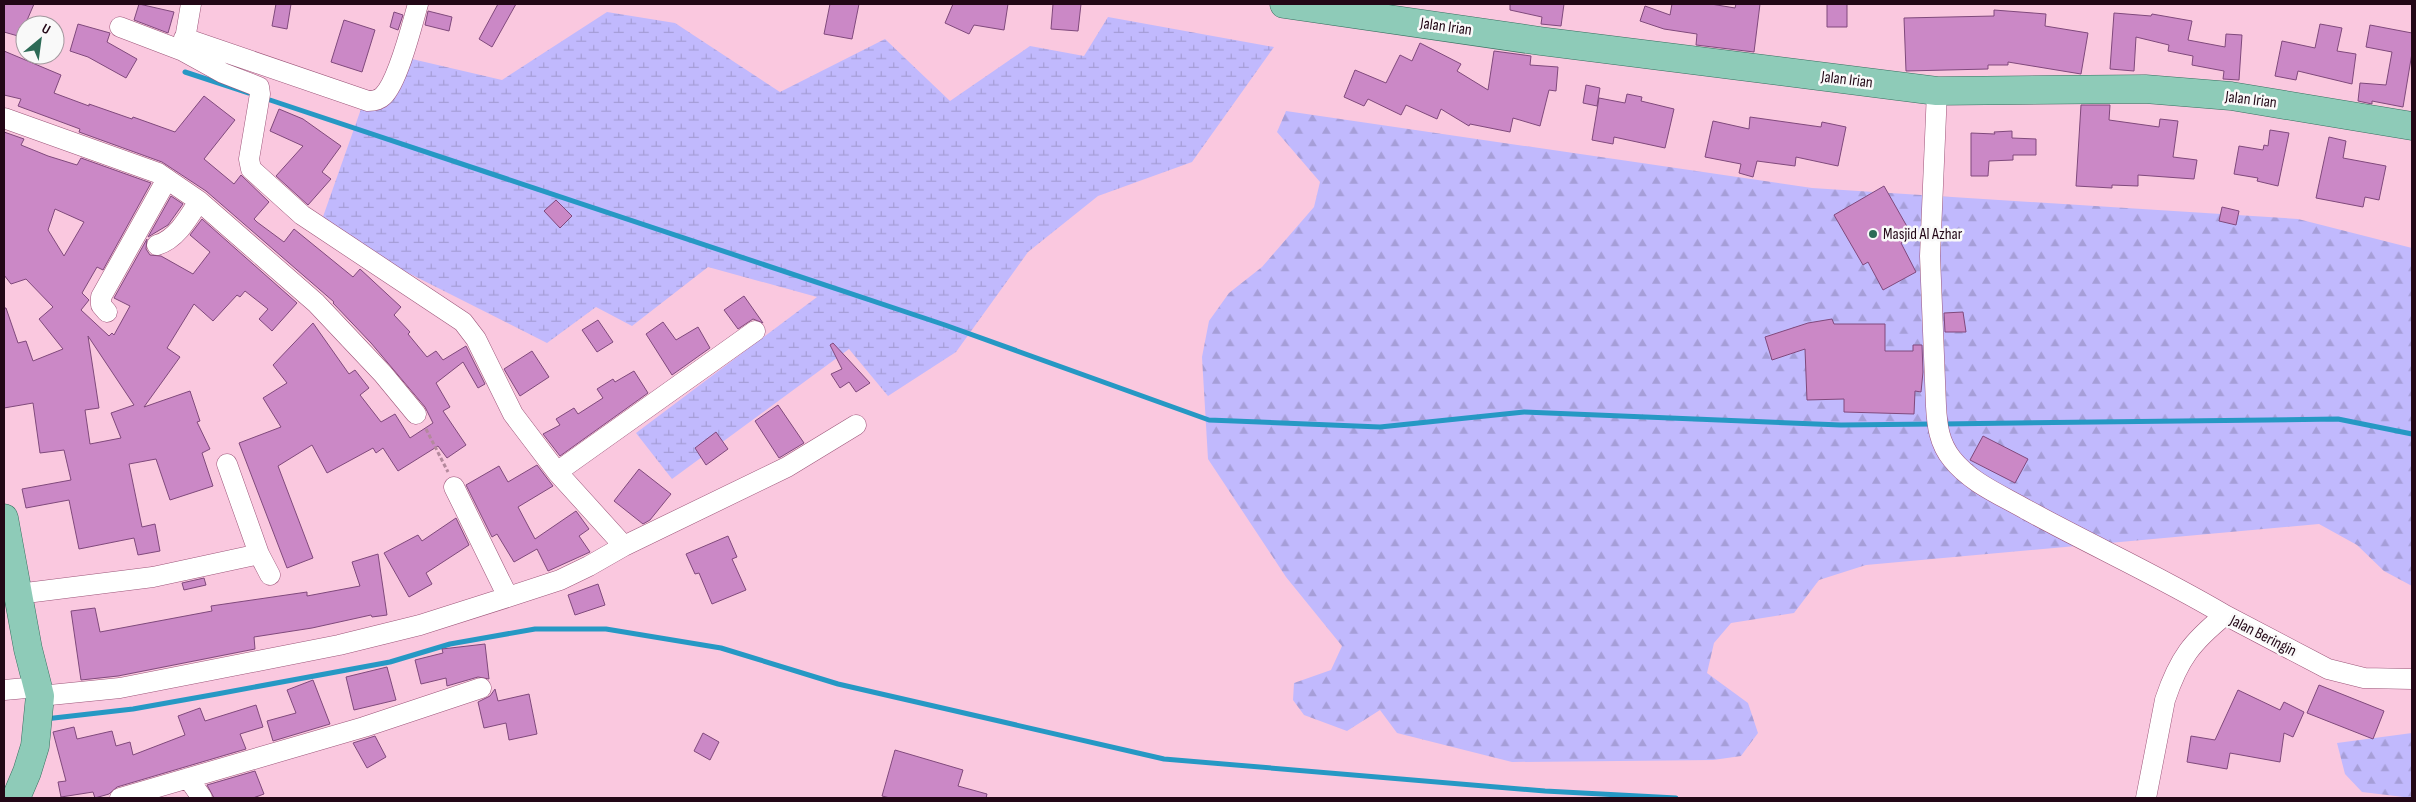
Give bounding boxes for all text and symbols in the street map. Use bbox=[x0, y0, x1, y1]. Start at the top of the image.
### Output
street label: Jalan Irian bbox=[1418, 14, 1473, 40]
north arrow bbox=[15, 15, 65, 65]
text: U bbox=[39, 20, 53, 38]
street label: Jalan Irian bbox=[1819, 67, 1874, 93]
street label: Jalan Irian bbox=[2223, 87, 2278, 113]
place label: Masjid Al Azhar bbox=[1883, 225, 1963, 244]
marker: Masjid Al Azhar bbox=[1867, 228, 1879, 240]
street label: Jalan Beringin bbox=[2226, 611, 2299, 661]

